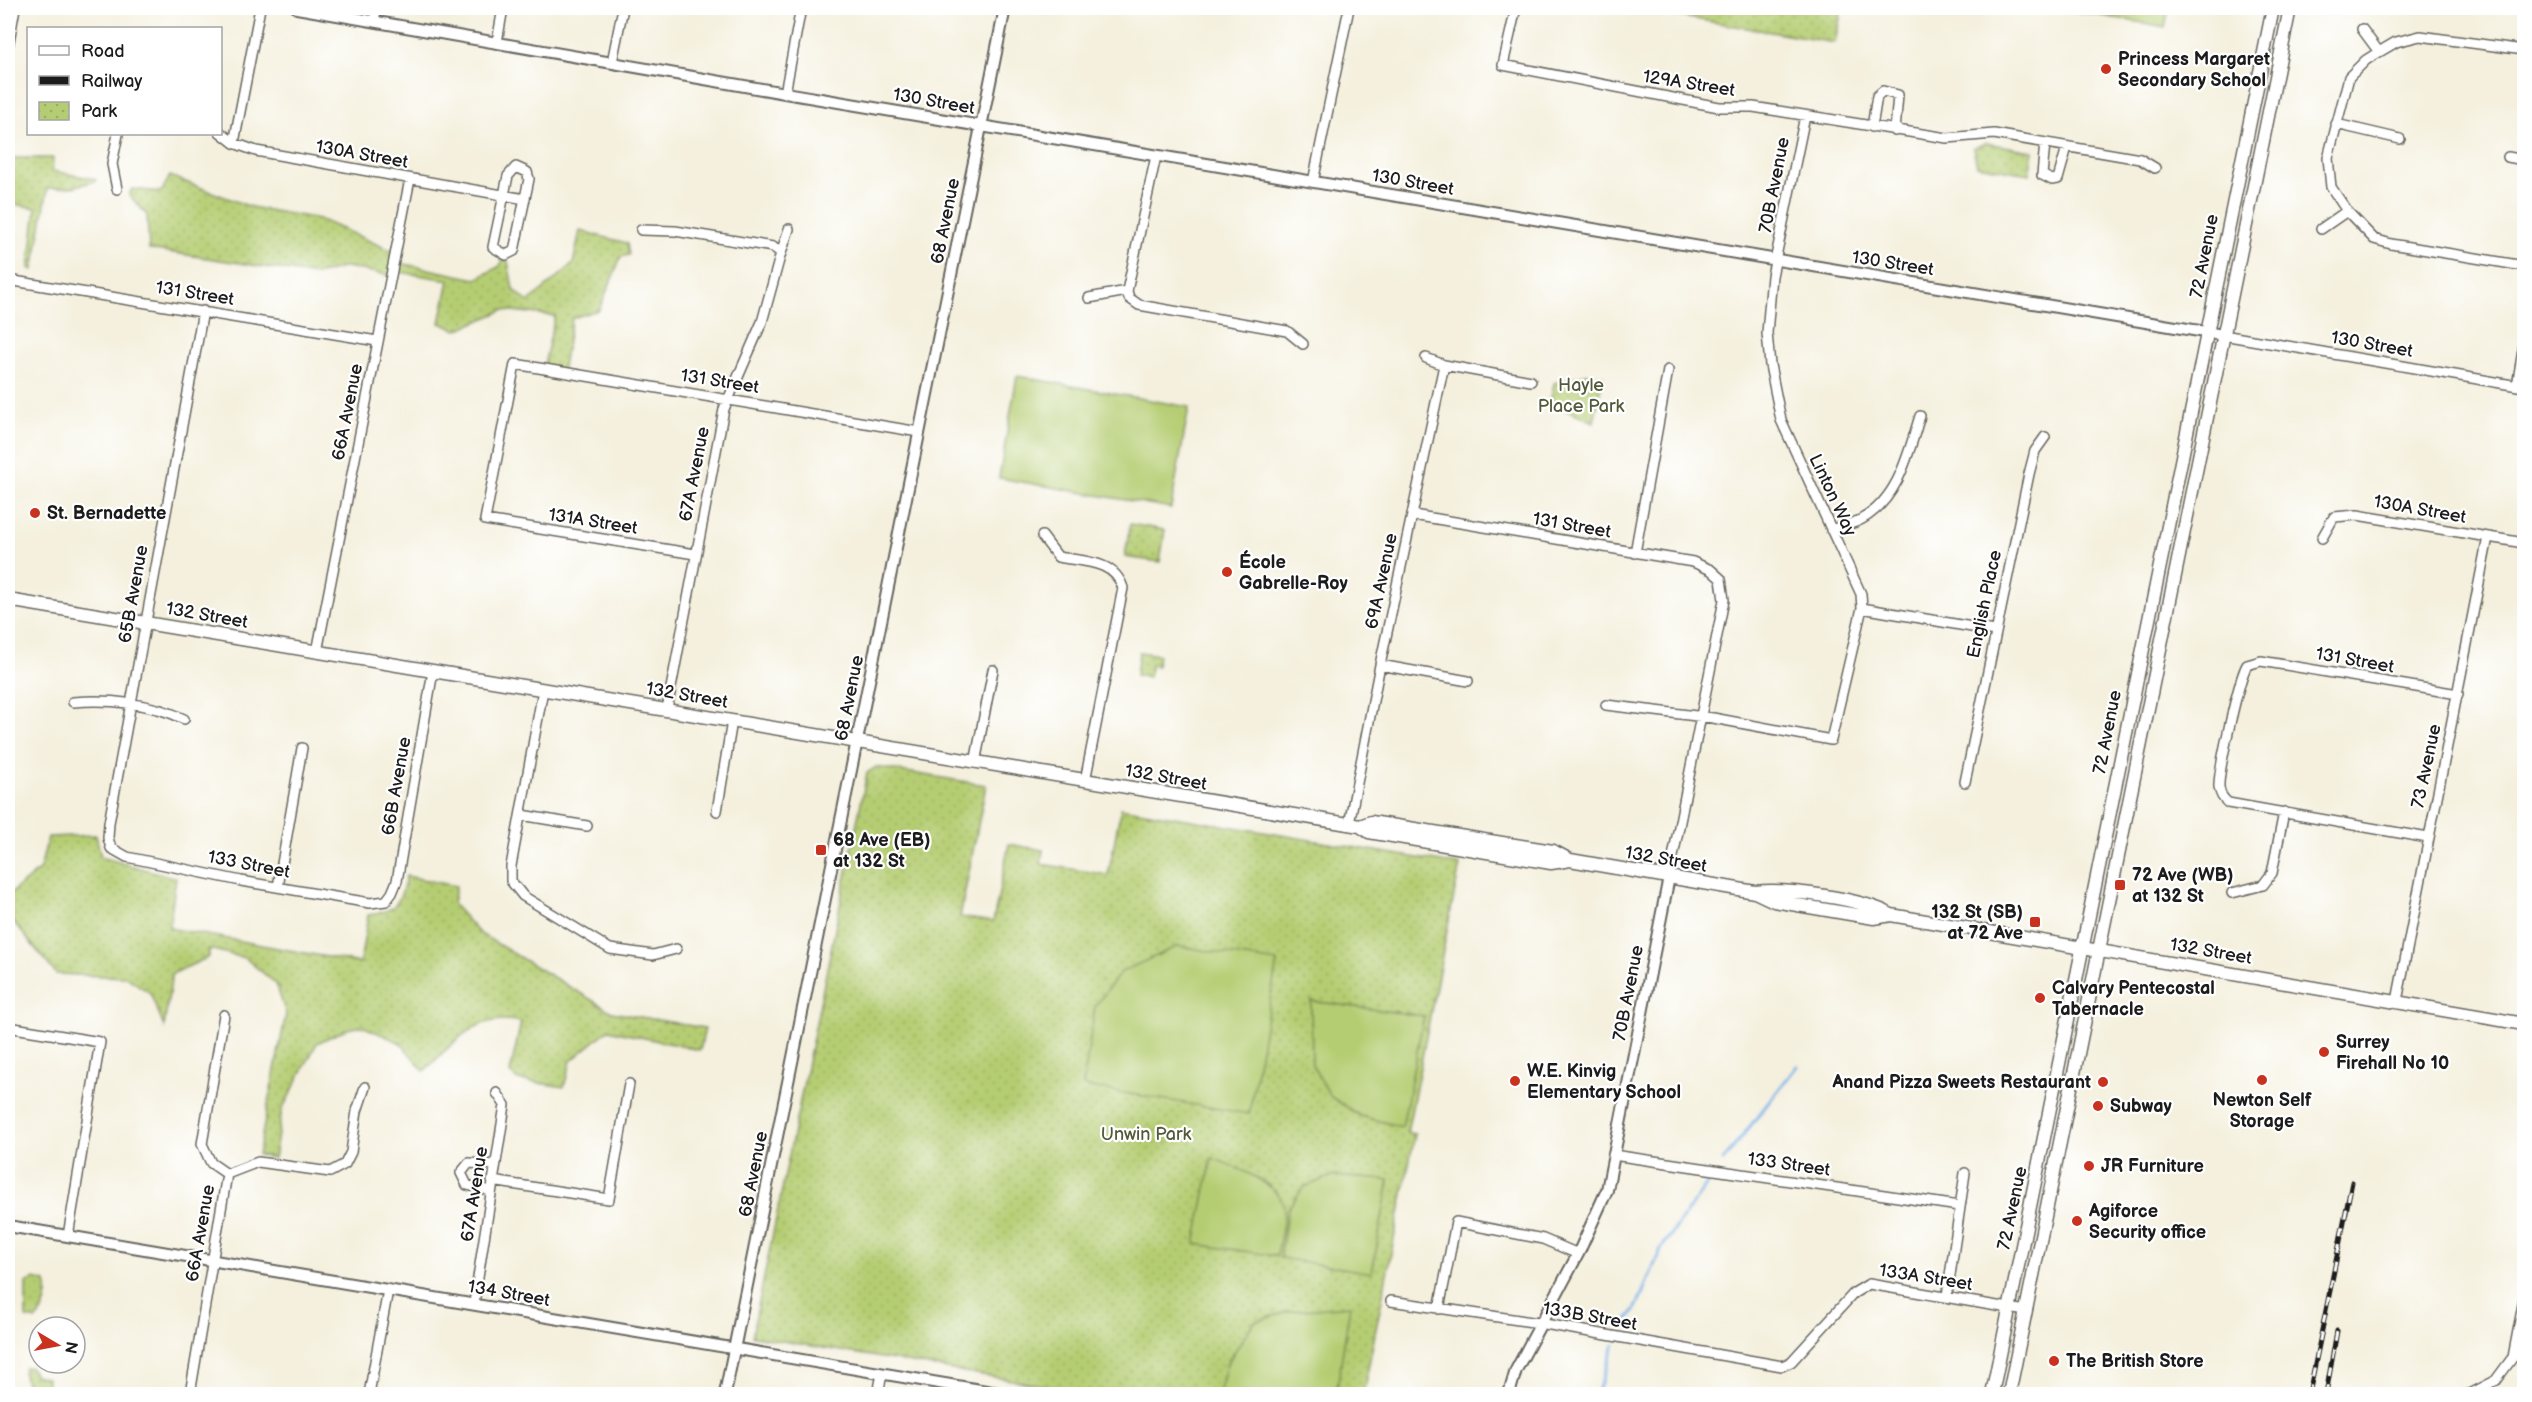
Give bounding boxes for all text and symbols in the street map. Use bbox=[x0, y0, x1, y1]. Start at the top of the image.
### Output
legend bbox=[27, 27, 222, 135]
text: Road bbox=[81, 41, 125, 62]
place label: Princess Margaret Secondary School bbox=[2118, 49, 2270, 91]
marker: Princess Margaret Secondary School bbox=[2099, 62, 2113, 76]
street label: 129A Street bbox=[1641, 66, 1737, 101]
text: Railway bbox=[81, 71, 143, 92]
street label: 130 Street bbox=[891, 84, 977, 119]
text: Park bbox=[81, 101, 117, 122]
street label: 70B Avenue bbox=[1755, 135, 1794, 235]
street label: 130A Street bbox=[314, 136, 410, 173]
street label: 130 Street bbox=[1370, 165, 1456, 200]
street label: 68 Avenue bbox=[927, 176, 964, 266]
street label: 72 Avenue bbox=[2186, 212, 2223, 300]
street label: 130 Street bbox=[1851, 247, 1936, 280]
street label: 131 Street bbox=[154, 277, 236, 310]
street label: 130 Street bbox=[2329, 327, 2415, 362]
street label: 66A Avenue bbox=[328, 362, 367, 462]
street label: 131 Street bbox=[679, 365, 761, 398]
park label: Hayle Place Park bbox=[1538, 375, 1624, 417]
street label: 67A Avenue bbox=[675, 425, 714, 523]
street label: Linton Way bbox=[1804, 451, 1861, 540]
street label: 130A Street bbox=[2372, 491, 2468, 528]
place label: St. Bernadette bbox=[47, 503, 166, 524]
street label: 131A Street bbox=[547, 504, 639, 539]
marker: St. Bernadette bbox=[28, 506, 42, 520]
street label: 131 Street bbox=[1531, 508, 1613, 543]
street label: 69A Avenue bbox=[1361, 531, 1402, 631]
street label: 65B Avenue bbox=[115, 543, 152, 645]
street label: English Place bbox=[1963, 548, 2006, 660]
place label: École Gabrelle-Roy bbox=[1239, 550, 1349, 594]
marker: École Gabrelle-Roy bbox=[1220, 565, 1234, 579]
street label: 132 Street bbox=[164, 598, 250, 633]
street label: 131 Street bbox=[2314, 643, 2396, 678]
street label: 68 Avenue bbox=[831, 653, 868, 743]
street label: 132 Street bbox=[644, 678, 730, 713]
street label: 72 Avenue bbox=[2089, 688, 2126, 776]
street label: 73 Avenue bbox=[2407, 722, 2446, 810]
street label: 66B Avenue bbox=[378, 735, 416, 837]
street label: 132 Street bbox=[1123, 760, 1209, 795]
place label: 68 Ave (EB) at 132 St bbox=[833, 830, 931, 872]
street label: 132 Street bbox=[1623, 842, 1709, 877]
marker: 68 Ave (EB) at 132 St bbox=[814, 843, 828, 857]
street label: 133 Street bbox=[206, 846, 292, 883]
place label: 72 Ave (WB) at 132 St bbox=[2132, 865, 2233, 907]
marker: 72 Ave (WB) at 132 St bbox=[2113, 878, 2127, 892]
place label: 132 St (SB) at 72 Ave bbox=[1931, 902, 2023, 944]
marker: 132 St (SB) at 72 Ave bbox=[2028, 915, 2042, 929]
street label: 132 Street bbox=[2168, 934, 2254, 969]
street label: 70B Avenue bbox=[1609, 943, 1648, 1043]
place label: Calvary Pentecostal Tabernacle bbox=[2052, 978, 2215, 1020]
marker: Calvary Pentecostal Tabernacle bbox=[2033, 991, 2047, 1005]
place label: Surrey Firehall No 10 bbox=[2336, 1032, 2449, 1074]
marker: Surrey Firehall No 10 bbox=[2317, 1045, 2331, 1059]
place label: W.E. Kinvig Elementary School bbox=[1527, 1061, 1681, 1103]
place label: Anand Pizza Sweets Restaurant bbox=[1832, 1072, 2091, 1093]
marker: Newton Self Storage bbox=[2255, 1073, 2269, 1087]
marker: W.E. Kinvig Elementary School bbox=[1508, 1074, 1522, 1088]
marker: Anand Pizza Sweets Restaurant bbox=[2096, 1075, 2110, 1089]
place label: Newton Self Storage bbox=[2212, 1090, 2312, 1132]
place label: Subway bbox=[2110, 1096, 2173, 1117]
marker: Subway bbox=[2091, 1099, 2105, 1113]
park label: Unwin Park bbox=[1101, 1124, 1191, 1145]
street label: 68 Avenue bbox=[735, 1129, 772, 1219]
street label: 67A Avenue bbox=[457, 1145, 492, 1243]
street label: 133 Street bbox=[1746, 1148, 1832, 1181]
place label: JR Furniture bbox=[2101, 1156, 2204, 1177]
marker: JR Furniture bbox=[2082, 1159, 2096, 1173]
street label: 72 Avenue bbox=[1993, 1164, 2032, 1252]
street label: 66A Avenue bbox=[182, 1183, 219, 1283]
place label: Agiforce Security office bbox=[2088, 1201, 2206, 1243]
marker: Agiforce Security office bbox=[2070, 1214, 2084, 1228]
street label: 133A Street bbox=[1878, 1260, 1974, 1295]
street label: 134 Street bbox=[466, 1276, 552, 1311]
street label: 133B Street bbox=[1541, 1298, 1639, 1335]
north arrow bbox=[27, 1315, 87, 1375]
text: N bbox=[60, 1340, 81, 1355]
place label: The British Store bbox=[2066, 1351, 2204, 1372]
marker: The British Store bbox=[2047, 1354, 2061, 1368]

